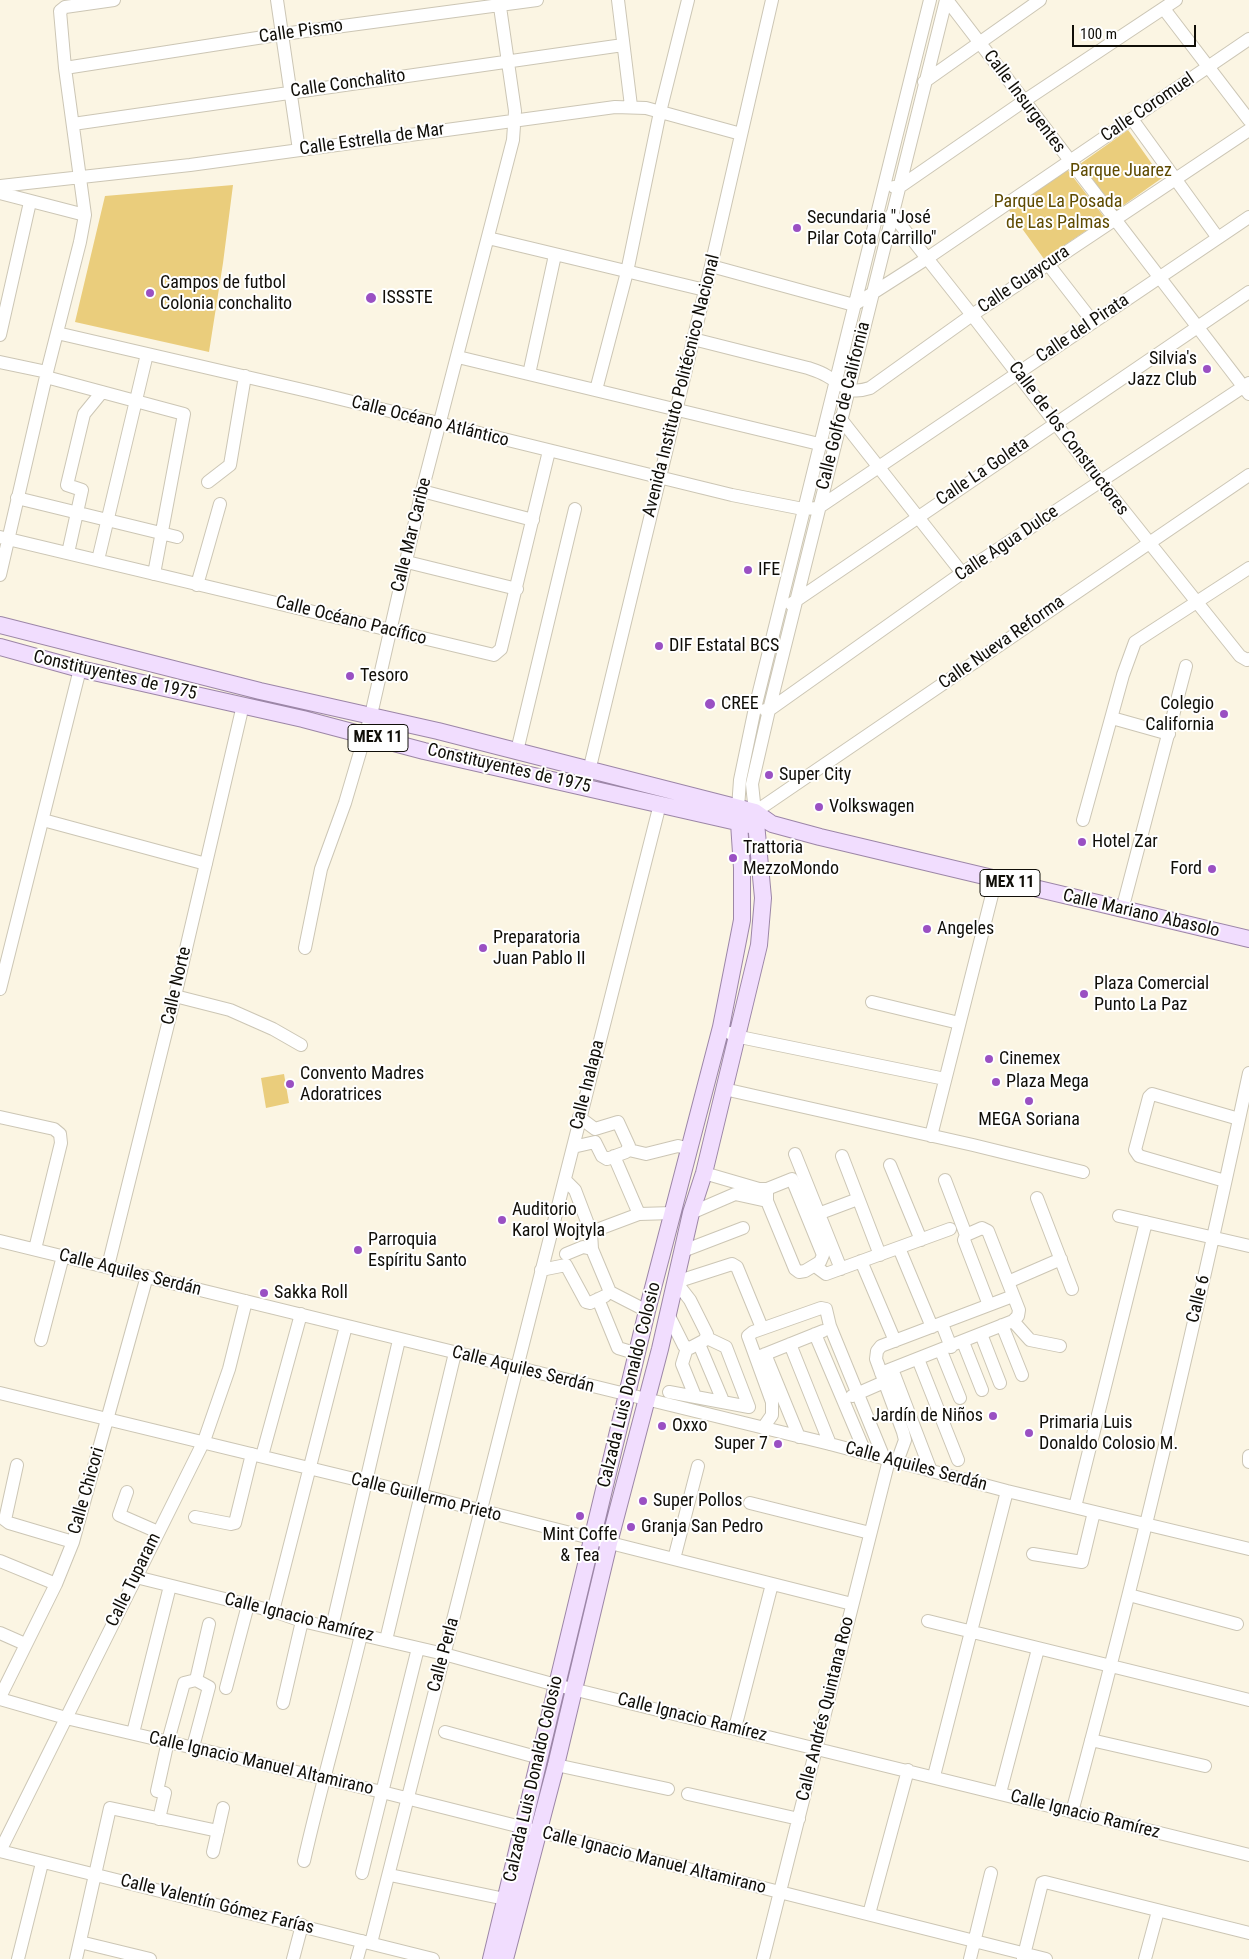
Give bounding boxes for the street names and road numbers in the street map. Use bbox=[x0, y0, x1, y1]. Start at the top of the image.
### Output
street label: Calle Pismo bbox=[258, 15, 344, 49]
street label: Calle Insurgentes bbox=[978, 46, 1070, 158]
street label: Calle Conchalito bbox=[289, 65, 407, 103]
street label: Calle Coromuel bbox=[1097, 69, 1199, 147]
street label: Calle Estrella de Mar bbox=[298, 119, 446, 161]
street label: Calle Guaycura bbox=[974, 242, 1074, 318]
street label: Avenida Instituto Politécnico Nacional bbox=[639, 252, 725, 520]
street label: Calle del Pirata bbox=[1033, 290, 1133, 368]
street label: Calle Golfo de California bbox=[813, 320, 875, 492]
street label: Calle de los Constructores bbox=[1003, 358, 1133, 520]
street label: Calle Océano Atlántico bbox=[349, 392, 511, 452]
street label: Calle La Goleta bbox=[933, 433, 1033, 511]
street label: Calle Mar Caribe bbox=[387, 476, 437, 594]
street label: Calle Agua Dulce bbox=[951, 501, 1063, 587]
street label: Calle Océano Pacífico bbox=[273, 592, 429, 650]
street label: Calle Nueva Reforma bbox=[935, 592, 1069, 694]
street label: Constituyentes de 1975 bbox=[31, 647, 199, 705]
road number: MEX 11 bbox=[348, 724, 408, 751]
street label: Constituyentes de 1975 bbox=[425, 740, 593, 798]
road number: MEX 11 bbox=[980, 870, 1040, 896]
street label: Calle Mariano Abasolo bbox=[1060, 885, 1222, 943]
street label: Calle Norte bbox=[158, 945, 196, 1027]
street label: Calle Inalapa bbox=[566, 1038, 610, 1132]
street label: Calle Aquiles Serdán bbox=[56, 1245, 204, 1301]
street label: Calle 6 bbox=[1183, 1273, 1215, 1325]
street label: Calzada Luis Donaldo Colosio bbox=[594, 1280, 666, 1490]
street label: Calle Aquiles Serdán bbox=[449, 1342, 597, 1398]
street label: Calle Aquiles Serdán bbox=[843, 1438, 989, 1496]
street label: Calle Chicori bbox=[64, 1445, 110, 1537]
street label: Calle Guillermo Prieto bbox=[349, 1469, 503, 1527]
street label: Calle Tuparam bbox=[102, 1530, 166, 1630]
street label: Calle Ignacio Ramírez bbox=[222, 1589, 376, 1647]
street label: Calle Perla bbox=[424, 1615, 464, 1695]
street label: Calle Andrés Quintana Roo bbox=[793, 1615, 859, 1803]
street label: Calzada Luis Donaldo Colosio bbox=[500, 1674, 568, 1884]
street label: Calle Ignacio Ramírez bbox=[615, 1689, 769, 1747]
street label: Calle Ignacio Manuel Altamirano bbox=[147, 1728, 375, 1800]
street label: Calle Ignacio Ramírez bbox=[1008, 1786, 1162, 1844]
street label: Calle Ignacio Manuel Altamirano bbox=[540, 1823, 768, 1899]
street label: Calle Valentín Gómez Farías bbox=[118, 1870, 316, 1940]

